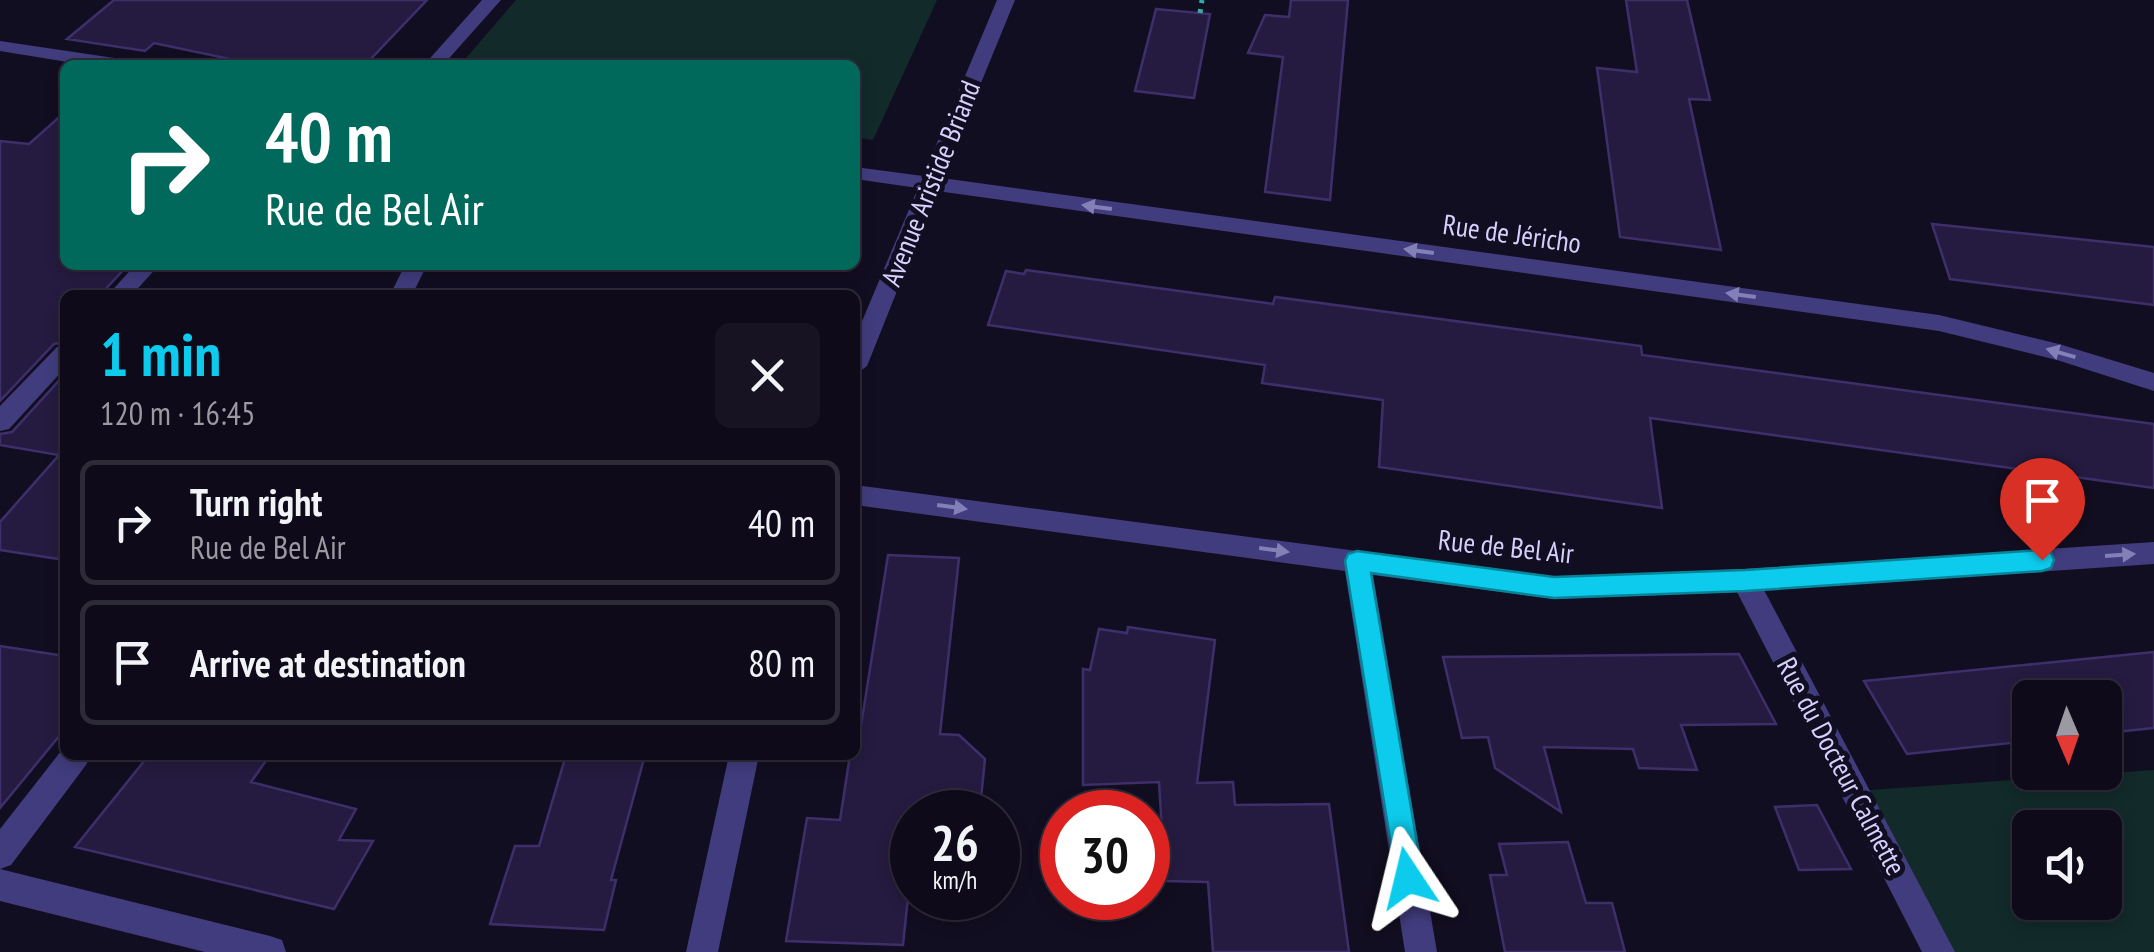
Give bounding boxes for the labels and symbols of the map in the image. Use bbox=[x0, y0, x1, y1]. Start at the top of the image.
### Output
street label: Avenue Aristide Briand bbox=[872, 75, 988, 291]
one-way arrow bbox=[1081, 199, 1113, 215]
street label: Rue de Jéricho bbox=[1441, 205, 1583, 261]
one-way arrow bbox=[1403, 242, 1435, 258]
one-way arrow bbox=[1725, 287, 1757, 303]
one-way arrow bbox=[2045, 344, 2076, 360]
pin bbox=[2000, 458, 2085, 561]
one-way arrow bbox=[936, 500, 968, 516]
street label: Rue de Bel Air bbox=[1436, 520, 1576, 572]
one-way arrow bbox=[1259, 542, 1290, 558]
one-way arrow bbox=[2105, 547, 2137, 563]
street label: Rue du Docteur Calmette bbox=[1769, 651, 1915, 881]
north arrow bbox=[2012, 680, 2122, 790]
speed limit sign: 30 bbox=[1040, 790, 1170, 920]
position arrow bbox=[1356, 826, 1460, 930]

